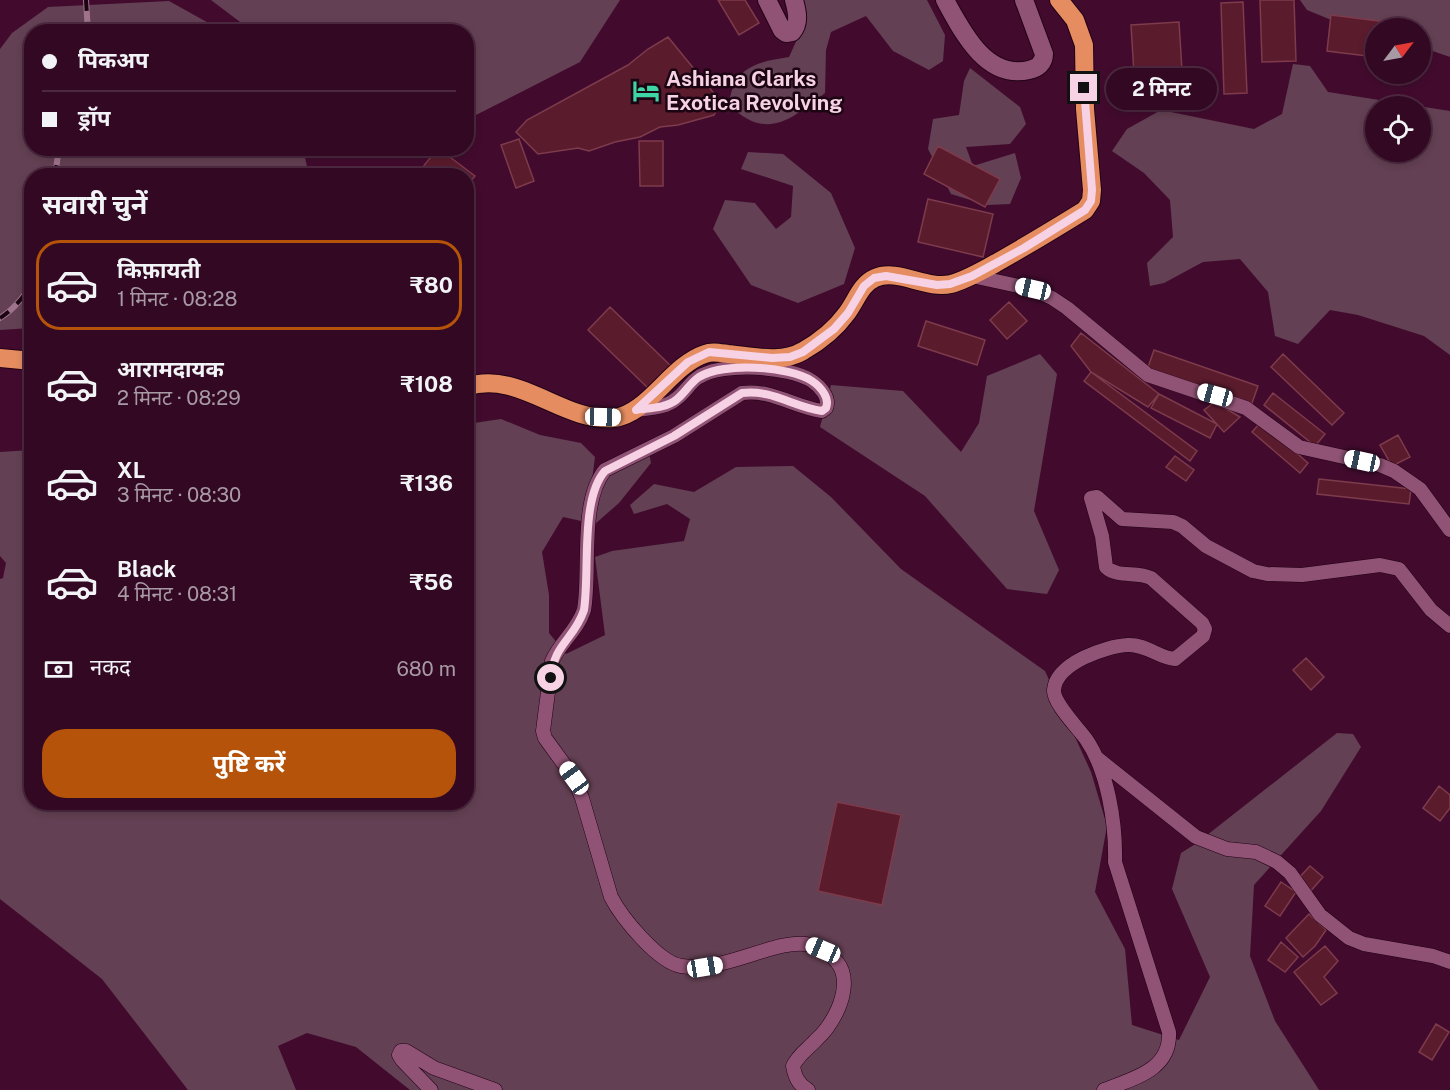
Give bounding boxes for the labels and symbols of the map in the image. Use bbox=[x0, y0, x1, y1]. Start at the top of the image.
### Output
north arrow bbox=[1365, 18, 1431, 84]
place label: Ashiana Clarks Exotica Revolving bbox=[666, 66, 843, 115]
callout: 2 मिनट bbox=[1105, 67, 1216, 109]
route end bbox=[1070, 74, 1097, 101]
hotel icon: Ashiana Clarks Exotica Revolving bbox=[631, 76, 661, 106]
car bbox=[1013, 276, 1053, 302]
car bbox=[1195, 382, 1235, 408]
car bbox=[585, 408, 621, 426]
car bbox=[1343, 448, 1381, 474]
route start bbox=[537, 664, 564, 691]
car bbox=[556, 758, 592, 798]
car bbox=[803, 935, 843, 965]
car bbox=[686, 955, 724, 979]

